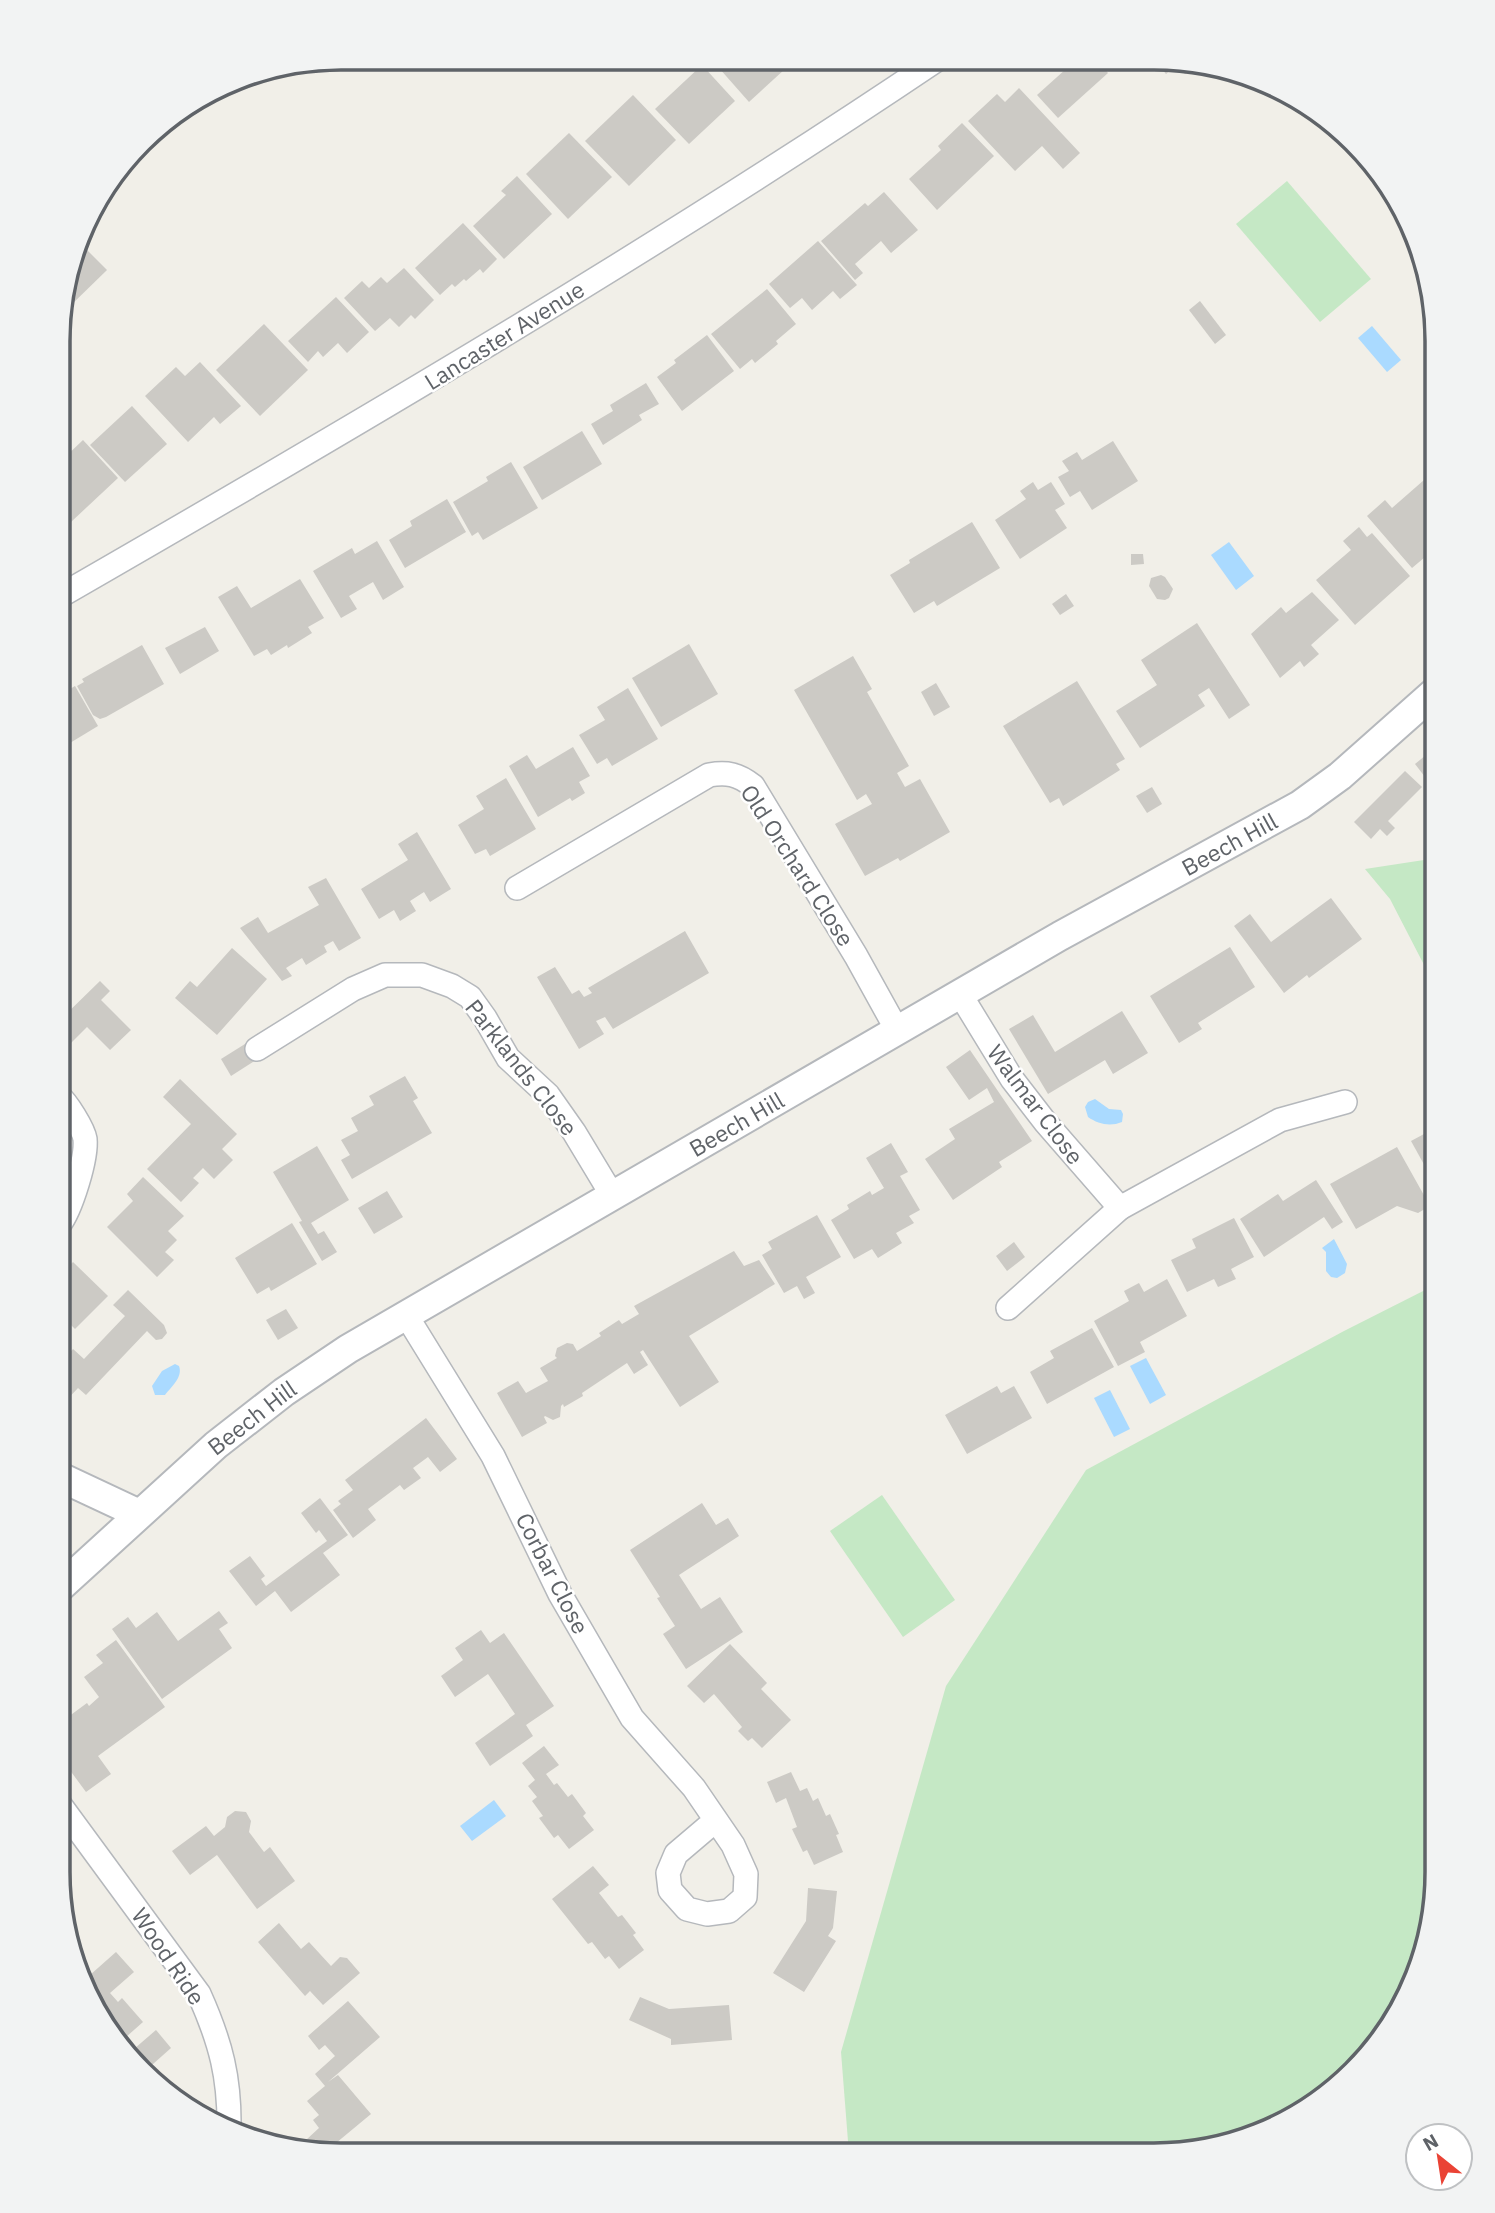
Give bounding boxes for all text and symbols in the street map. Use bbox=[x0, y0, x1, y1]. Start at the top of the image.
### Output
street label: Lancaster Avenue bbox=[418, 274, 590, 396]
street label: Old Orchard Close bbox=[734, 778, 862, 952]
street label: Beech Hill bbox=[1176, 805, 1282, 882]
street label: Parklands Close bbox=[459, 993, 585, 1141]
street label: Walmar Close bbox=[981, 1038, 1091, 1170]
street label: Beech Hill bbox=[683, 1084, 789, 1163]
street label: Beech Hill bbox=[201, 1373, 302, 1461]
street label: Corbar Close bbox=[510, 1507, 596, 1639]
street label: Wood Ride bbox=[125, 1902, 213, 2010]
north arrow bbox=[1404, 2122, 1474, 2192]
text: N bbox=[1419, 2128, 1442, 2156]

